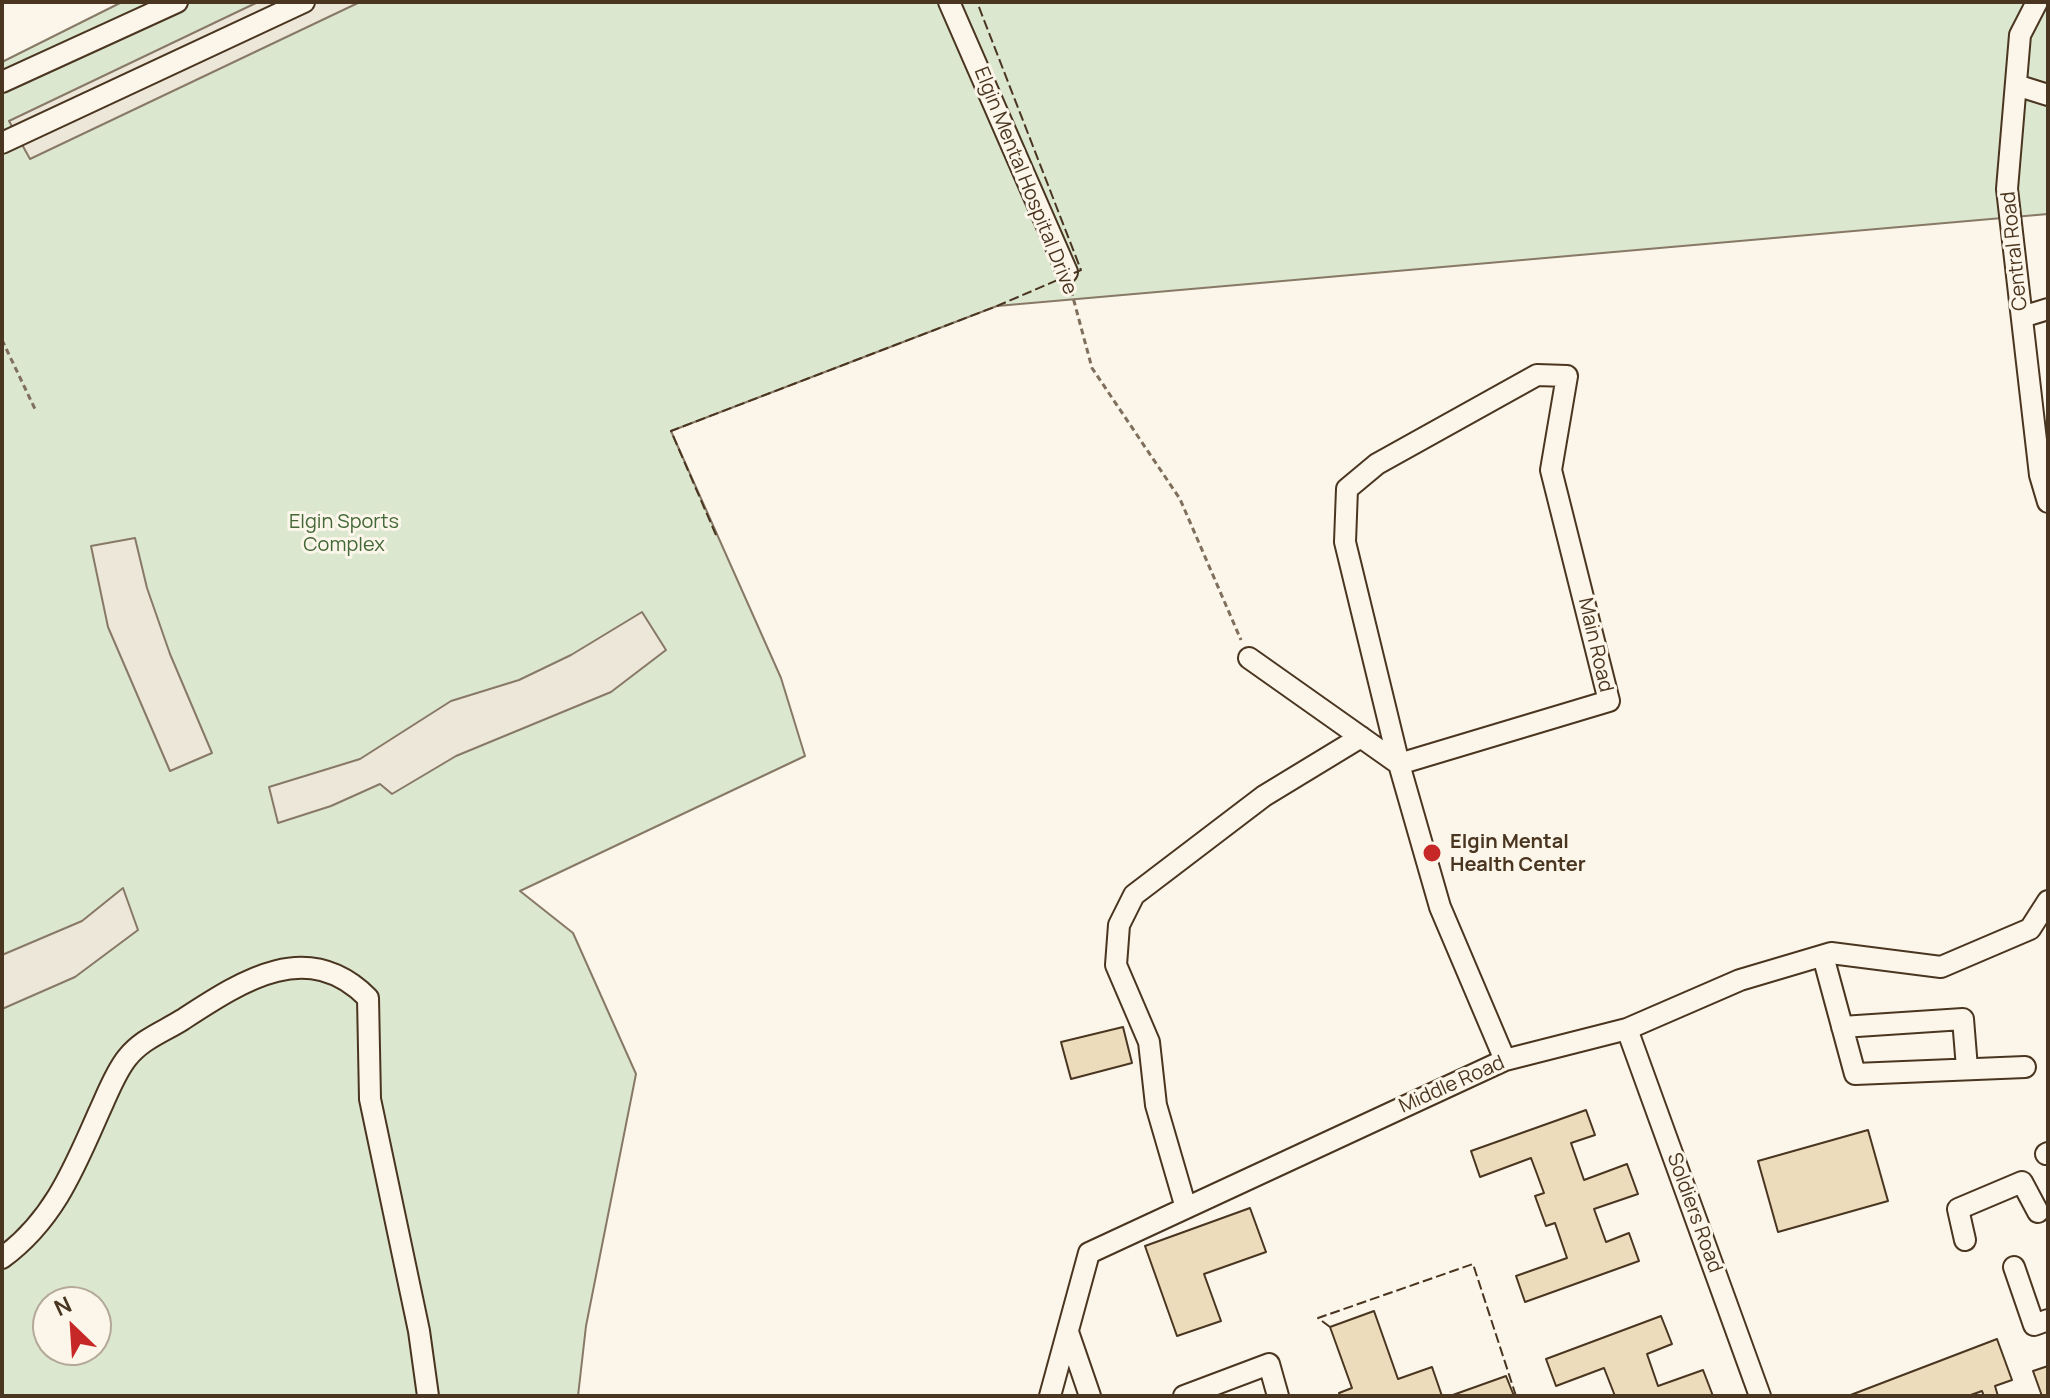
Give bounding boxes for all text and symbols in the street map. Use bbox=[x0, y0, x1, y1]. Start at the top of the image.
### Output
street label: Elgin Mental Hospital Drive bbox=[968, 64, 1082, 298]
street label: Central Road bbox=[1997, 190, 2033, 312]
park label: Elgin Sports Complex bbox=[289, 510, 399, 557]
street label: Main Road bbox=[1573, 596, 1617, 694]
place label: Elgin Mental Health Center bbox=[1450, 830, 1586, 877]
marker: Elgin Mental Health Center bbox=[1421, 842, 1443, 864]
street label: Middle Road bbox=[1396, 1051, 1508, 1119]
street label: Soldiers Road bbox=[1661, 1150, 1727, 1276]
north arrow bbox=[32, 1286, 112, 1366]
text: N bbox=[49, 1289, 76, 1323]

